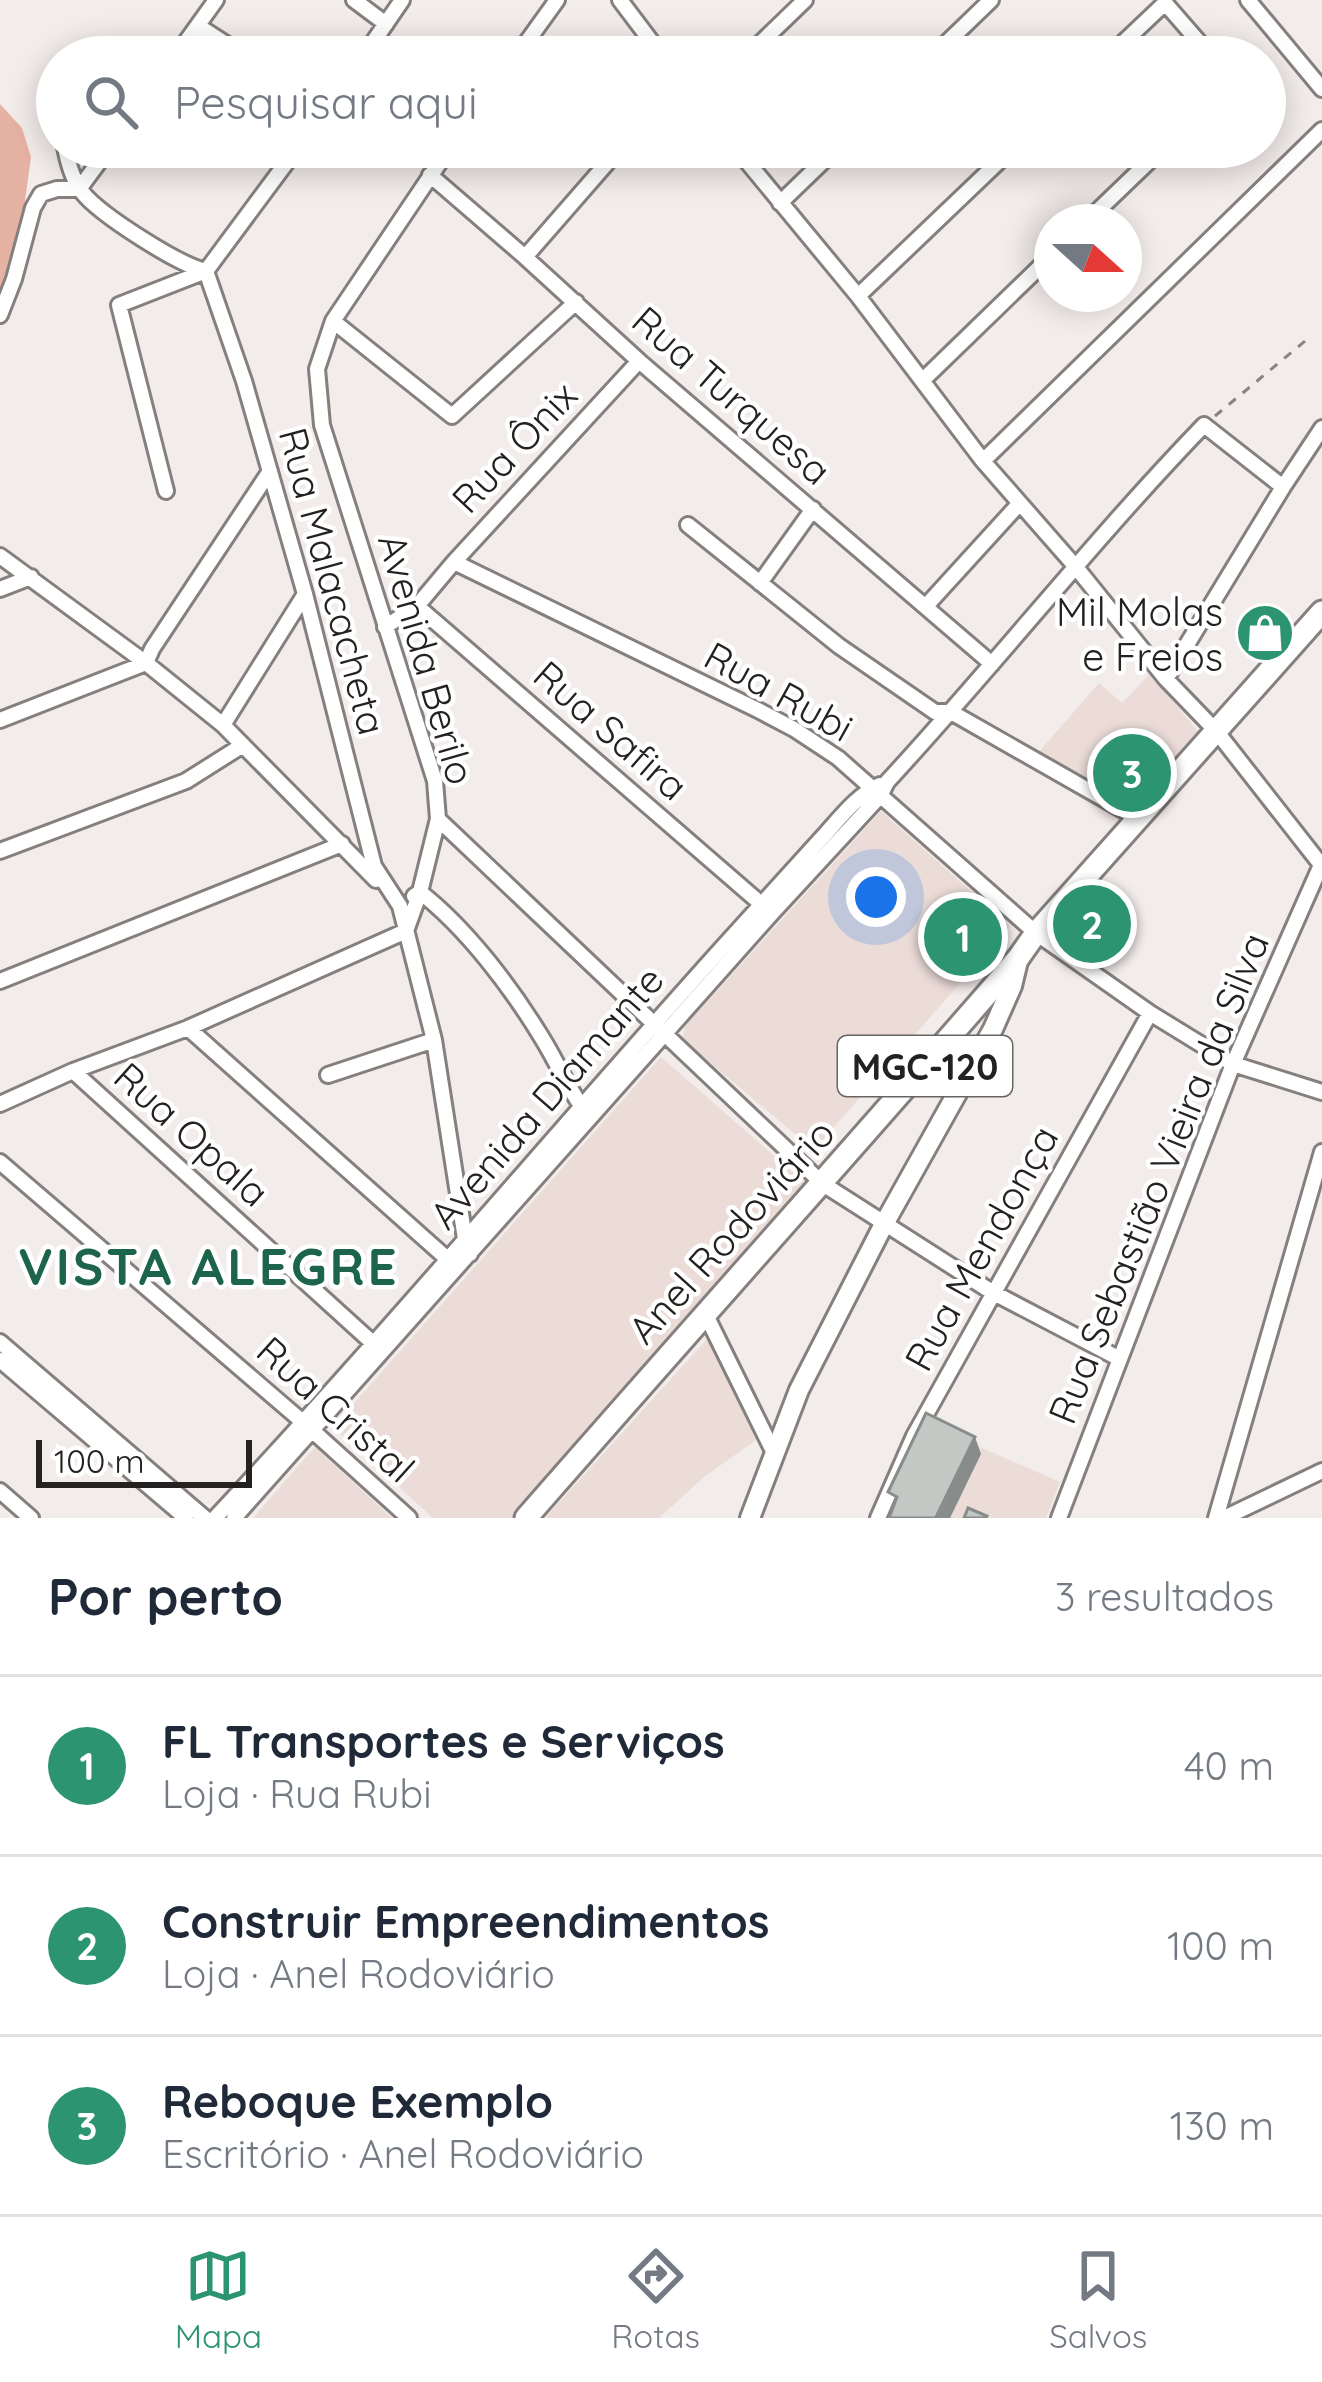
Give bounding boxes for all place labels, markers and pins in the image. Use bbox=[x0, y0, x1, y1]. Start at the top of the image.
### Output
place label: Mil Molas e Freios bbox=[1056, 587, 1223, 681]
shop icon: Mil Molas e Freios bbox=[1234, 602, 1296, 664]
pin: 3 bbox=[1093, 728, 1171, 818]
pin: 2 bbox=[1053, 879, 1131, 969]
pin: 1 bbox=[924, 892, 1002, 982]

